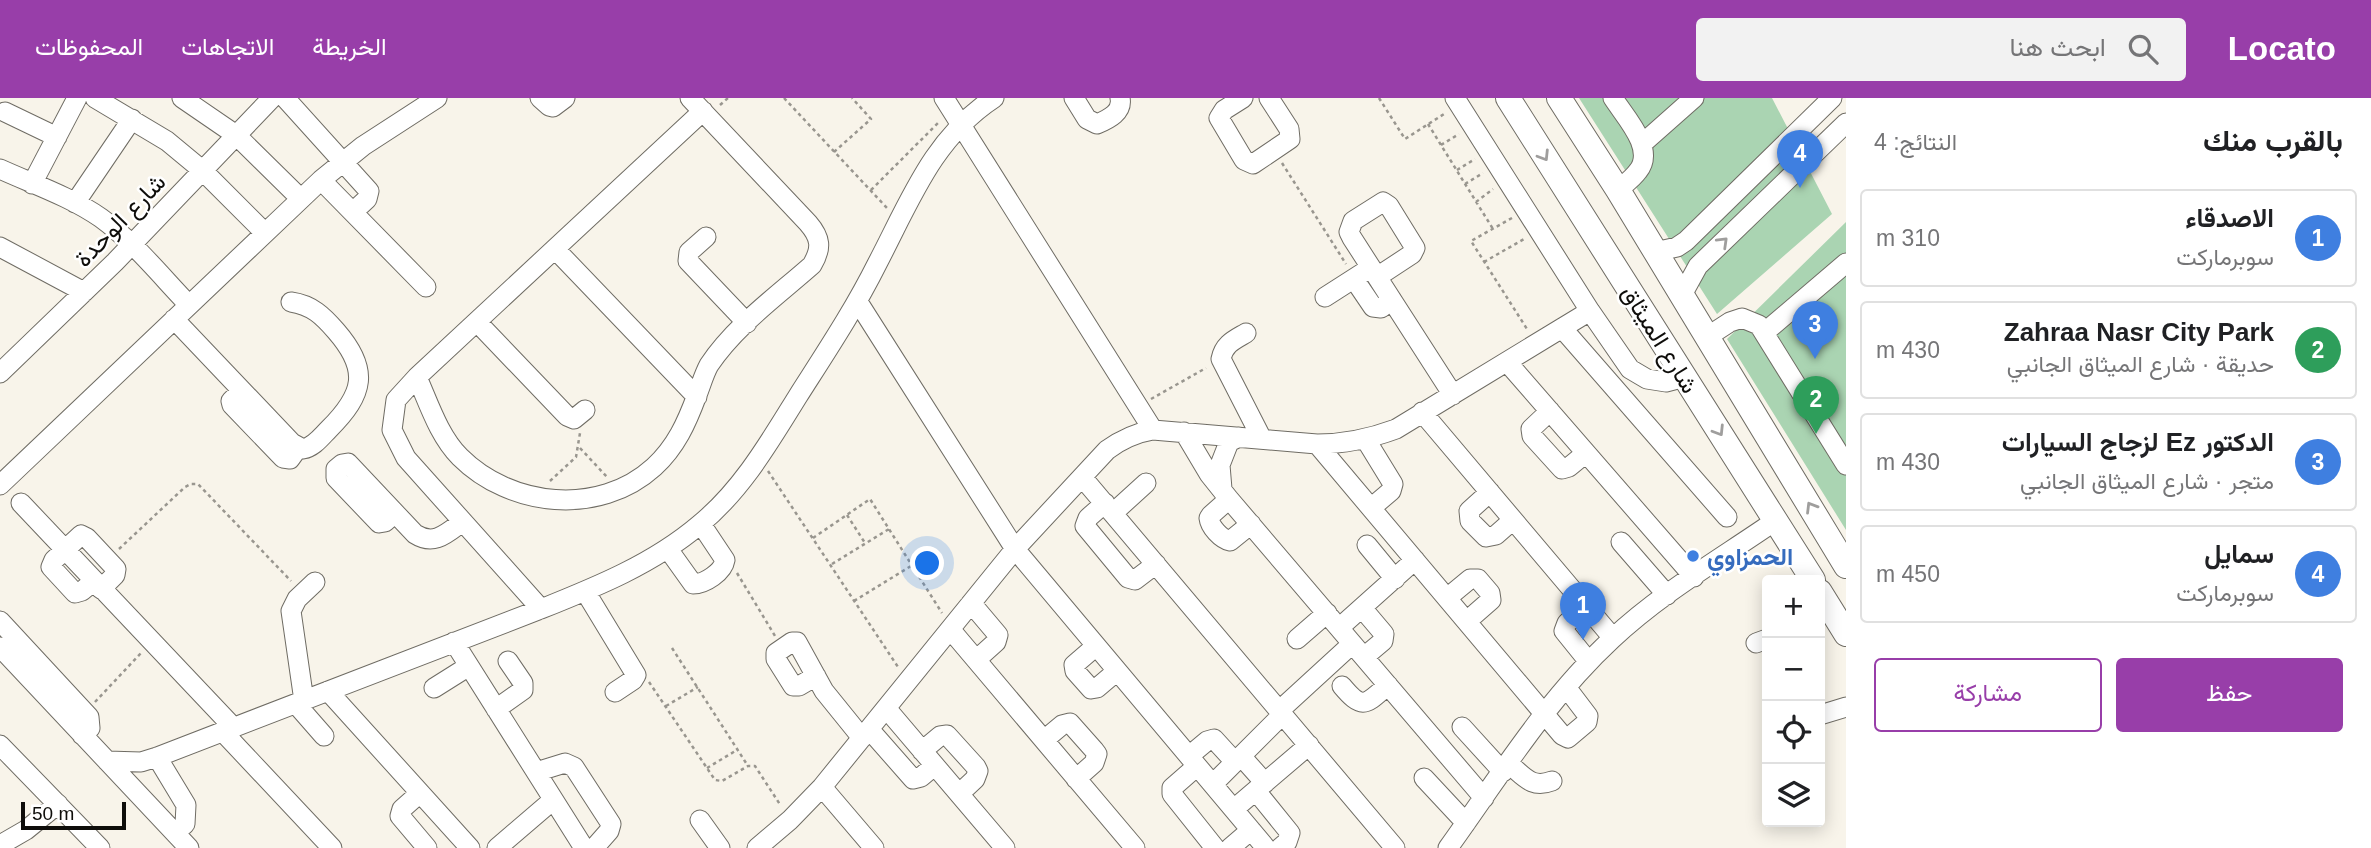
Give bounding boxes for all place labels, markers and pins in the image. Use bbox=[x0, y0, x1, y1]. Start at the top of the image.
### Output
pin: 4 bbox=[1777, 130, 1823, 188]
pin: 3 bbox=[1792, 301, 1838, 359]
pin: 2 bbox=[1793, 376, 1839, 434]
place label: الحمزاوي bbox=[1707, 543, 1793, 577]
marker: الحمزاوي bbox=[1685, 548, 1701, 564]
pin: 1 bbox=[1560, 582, 1606, 640]

